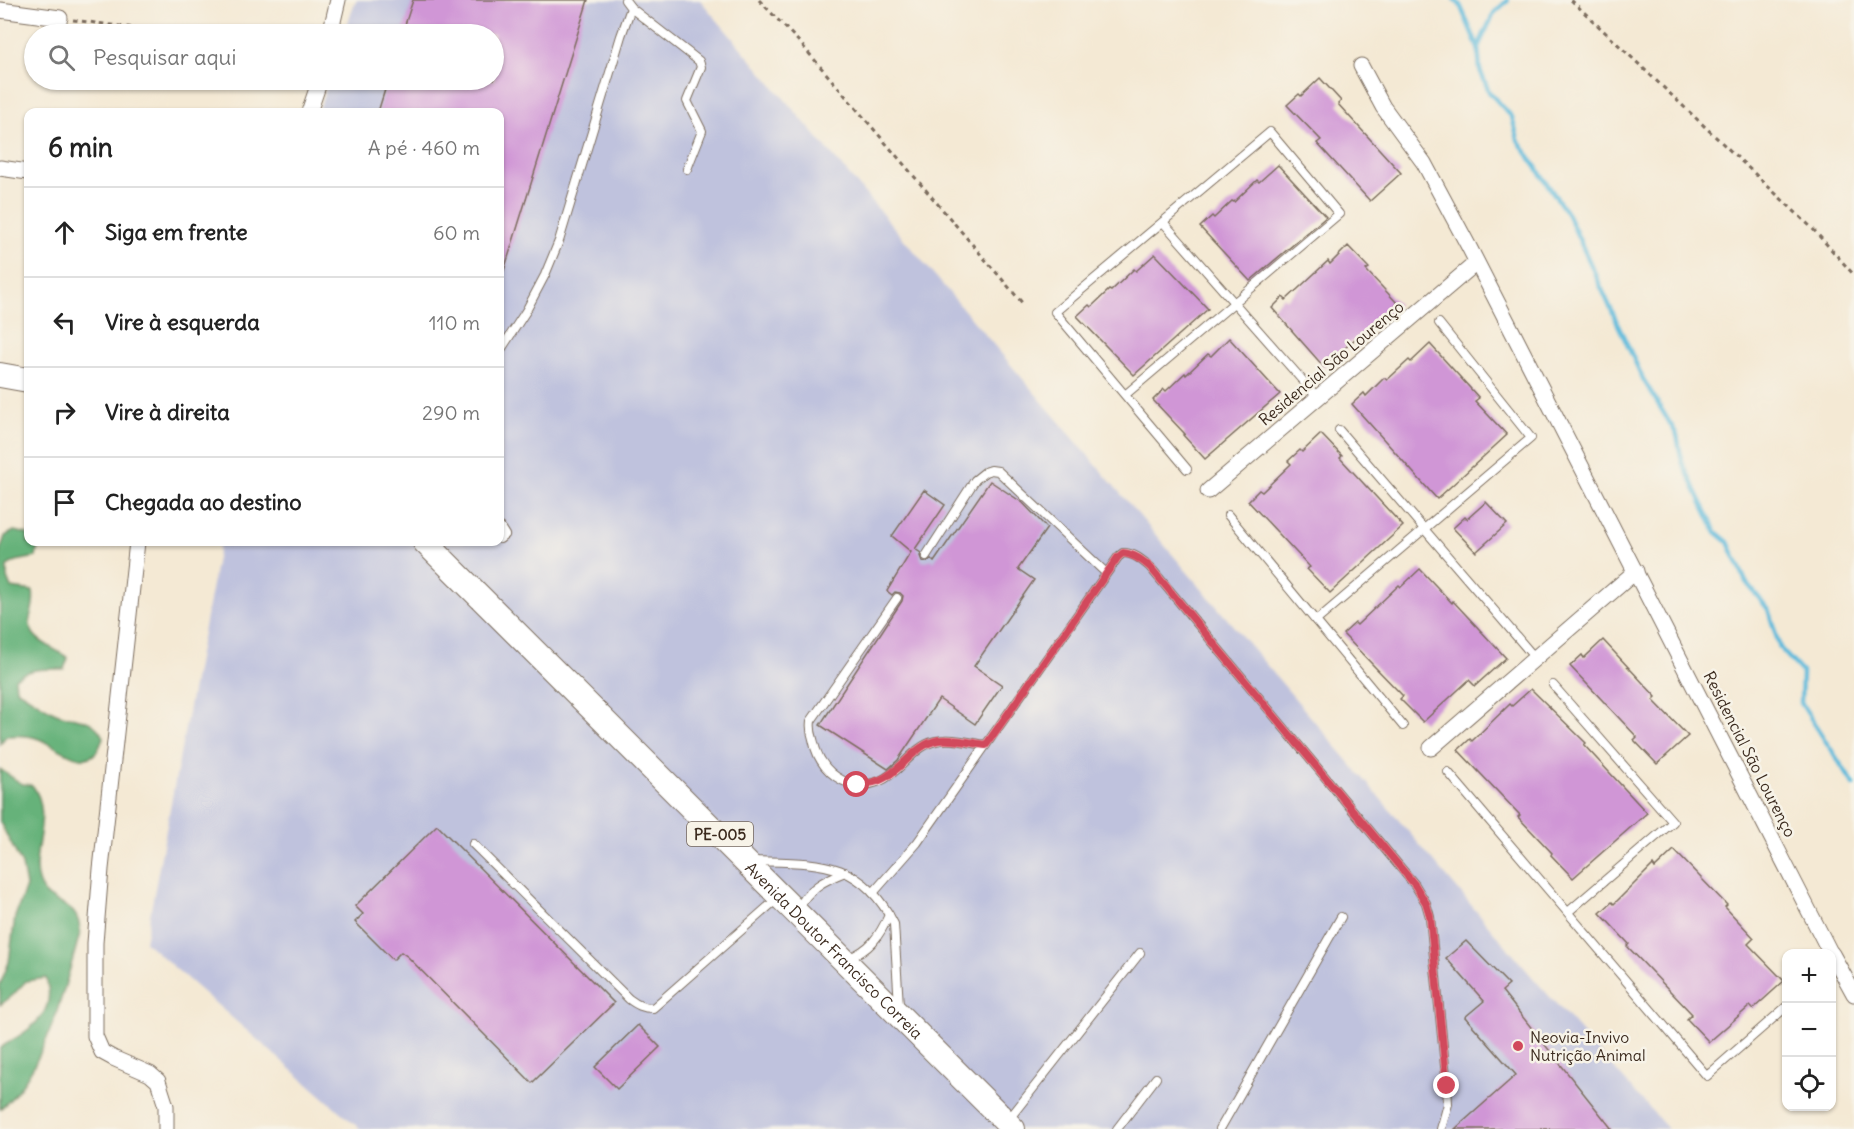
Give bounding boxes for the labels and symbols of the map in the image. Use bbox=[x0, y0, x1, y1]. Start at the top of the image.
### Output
street label: Residencial São Lourenço bbox=[1254, 296, 1408, 430]
street label: Residencial São Lourenço bbox=[1699, 668, 1801, 840]
route start bbox=[843, 771, 869, 797]
road number: PE-005 bbox=[687, 822, 753, 846]
street label: Avenida Doutor Francisco Correia bbox=[741, 858, 927, 1043]
place label: Neovia-Invivo Nutrição Animal bbox=[1530, 1027, 1646, 1065]
marker: Neovia-Invivo Nutrição Animal bbox=[1511, 1039, 1525, 1053]
route end bbox=[1433, 1072, 1459, 1098]

